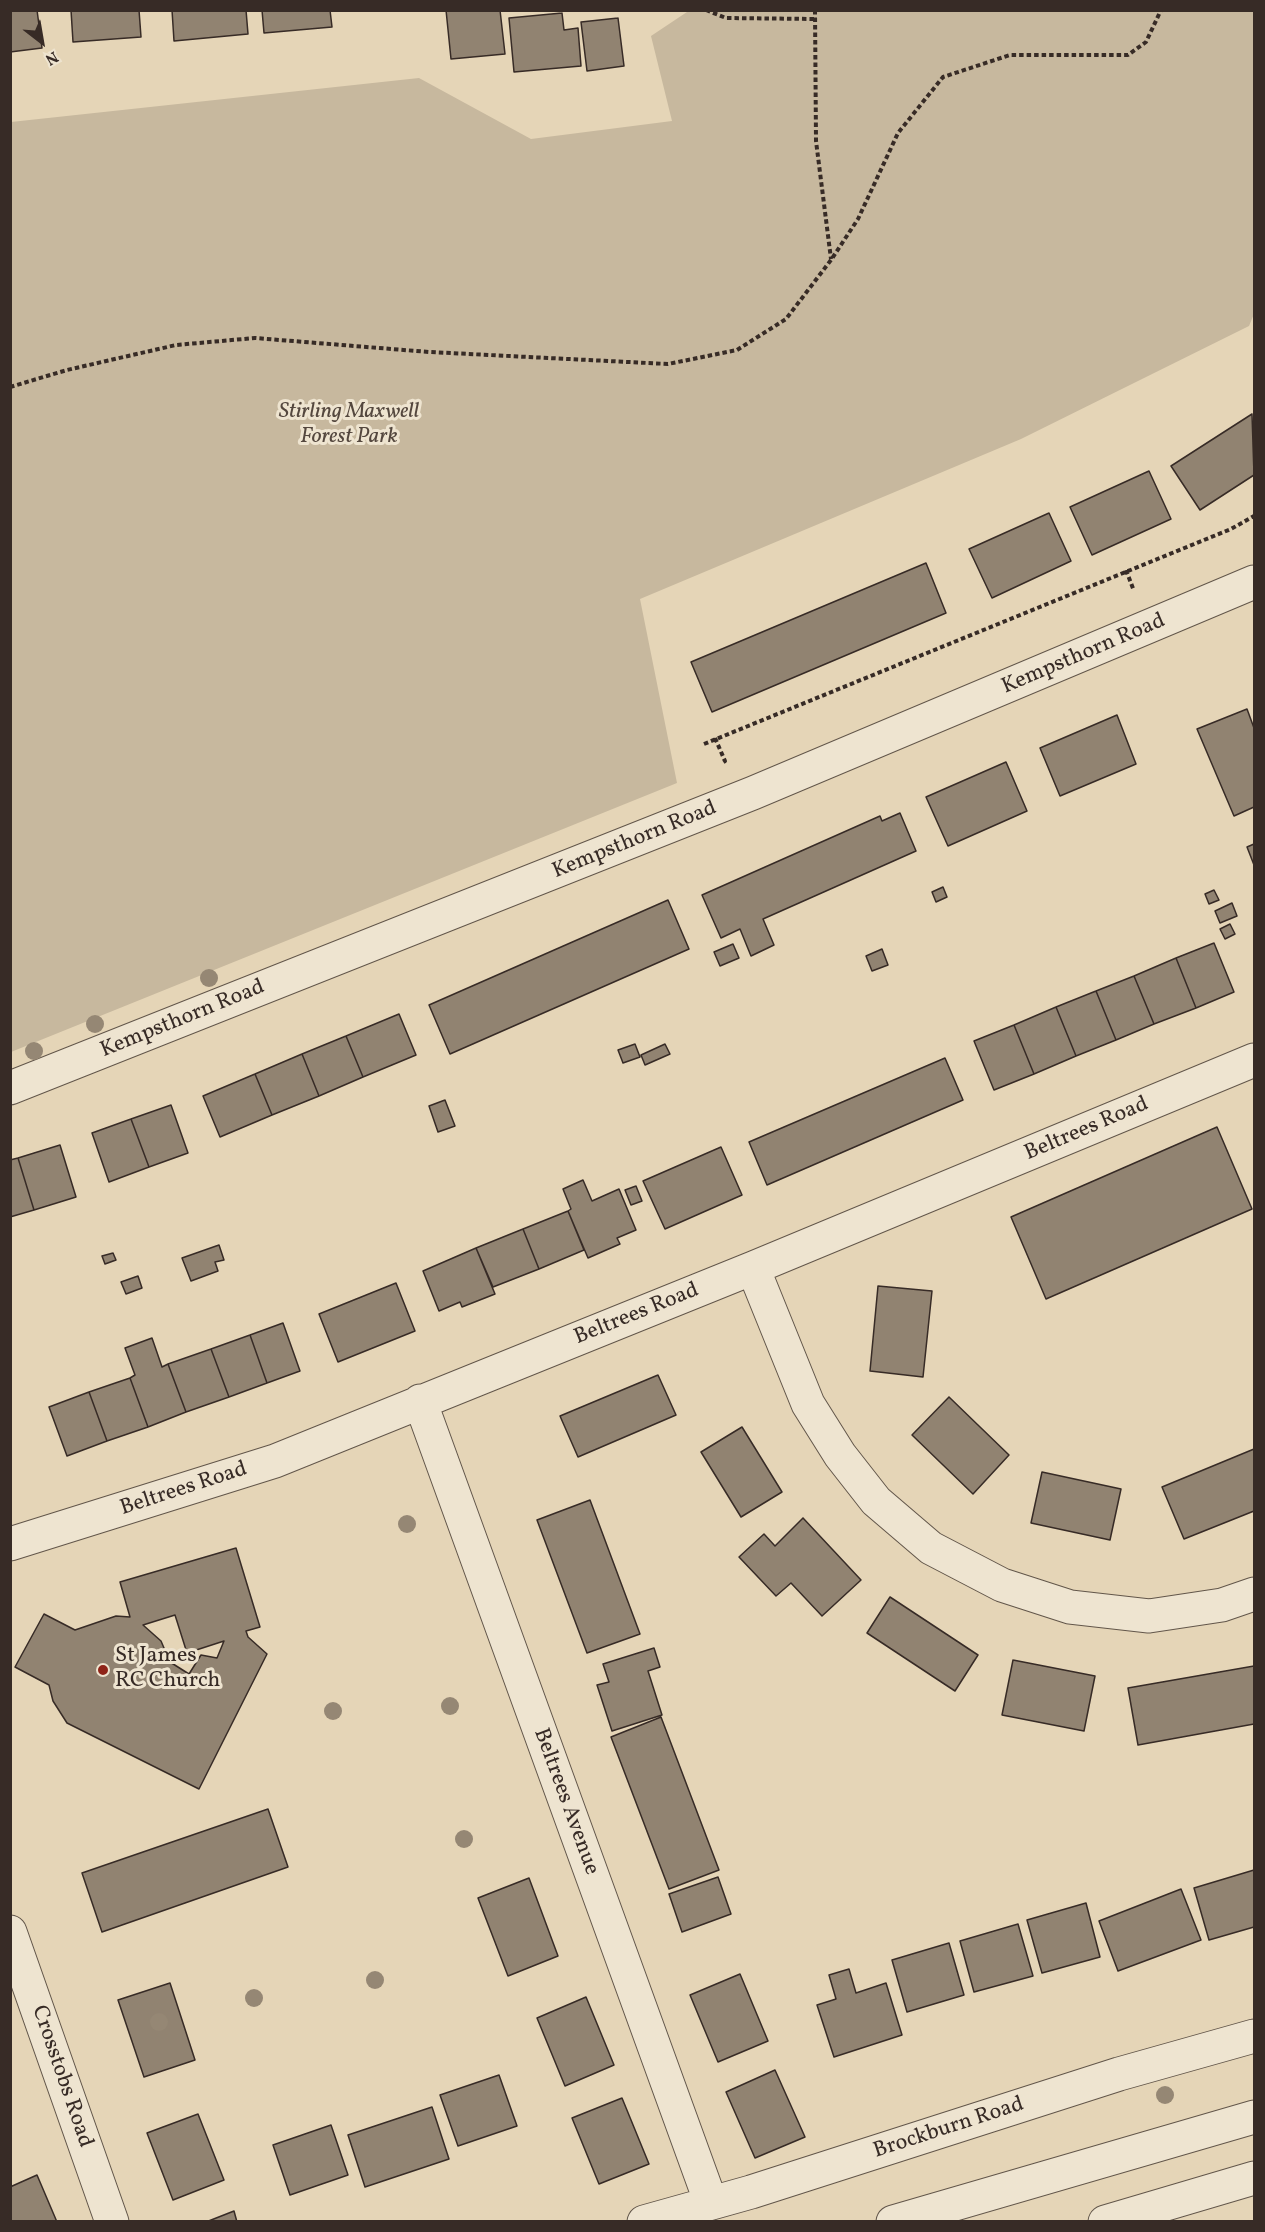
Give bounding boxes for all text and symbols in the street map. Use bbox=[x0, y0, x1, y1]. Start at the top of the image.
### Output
north arrow bbox=[12, 12, 72, 72]
text: N bbox=[41, 45, 62, 70]
park label: Stirling Maxwell Forest Park bbox=[279, 400, 419, 452]
street label: Kempsthorn Road bbox=[998, 609, 1170, 701]
street label: Kempsthorn Road bbox=[549, 796, 721, 886]
street label: Kempsthorn Road bbox=[97, 975, 269, 1065]
street label: Beltrees Road bbox=[1021, 1092, 1153, 1168]
street label: Beltrees Road bbox=[571, 1278, 703, 1352]
street label: Beltrees Road bbox=[117, 1457, 251, 1523]
place label: St James RC Church bbox=[115, 1644, 220, 1696]
marker: St James RC Church bbox=[96, 1663, 110, 1677]
street label: Beltrees Avenue bbox=[526, 1725, 604, 1879]
street label: Crosstobs Road bbox=[24, 2002, 98, 2152]
street label: Brockburn Road bbox=[870, 2092, 1028, 2166]

